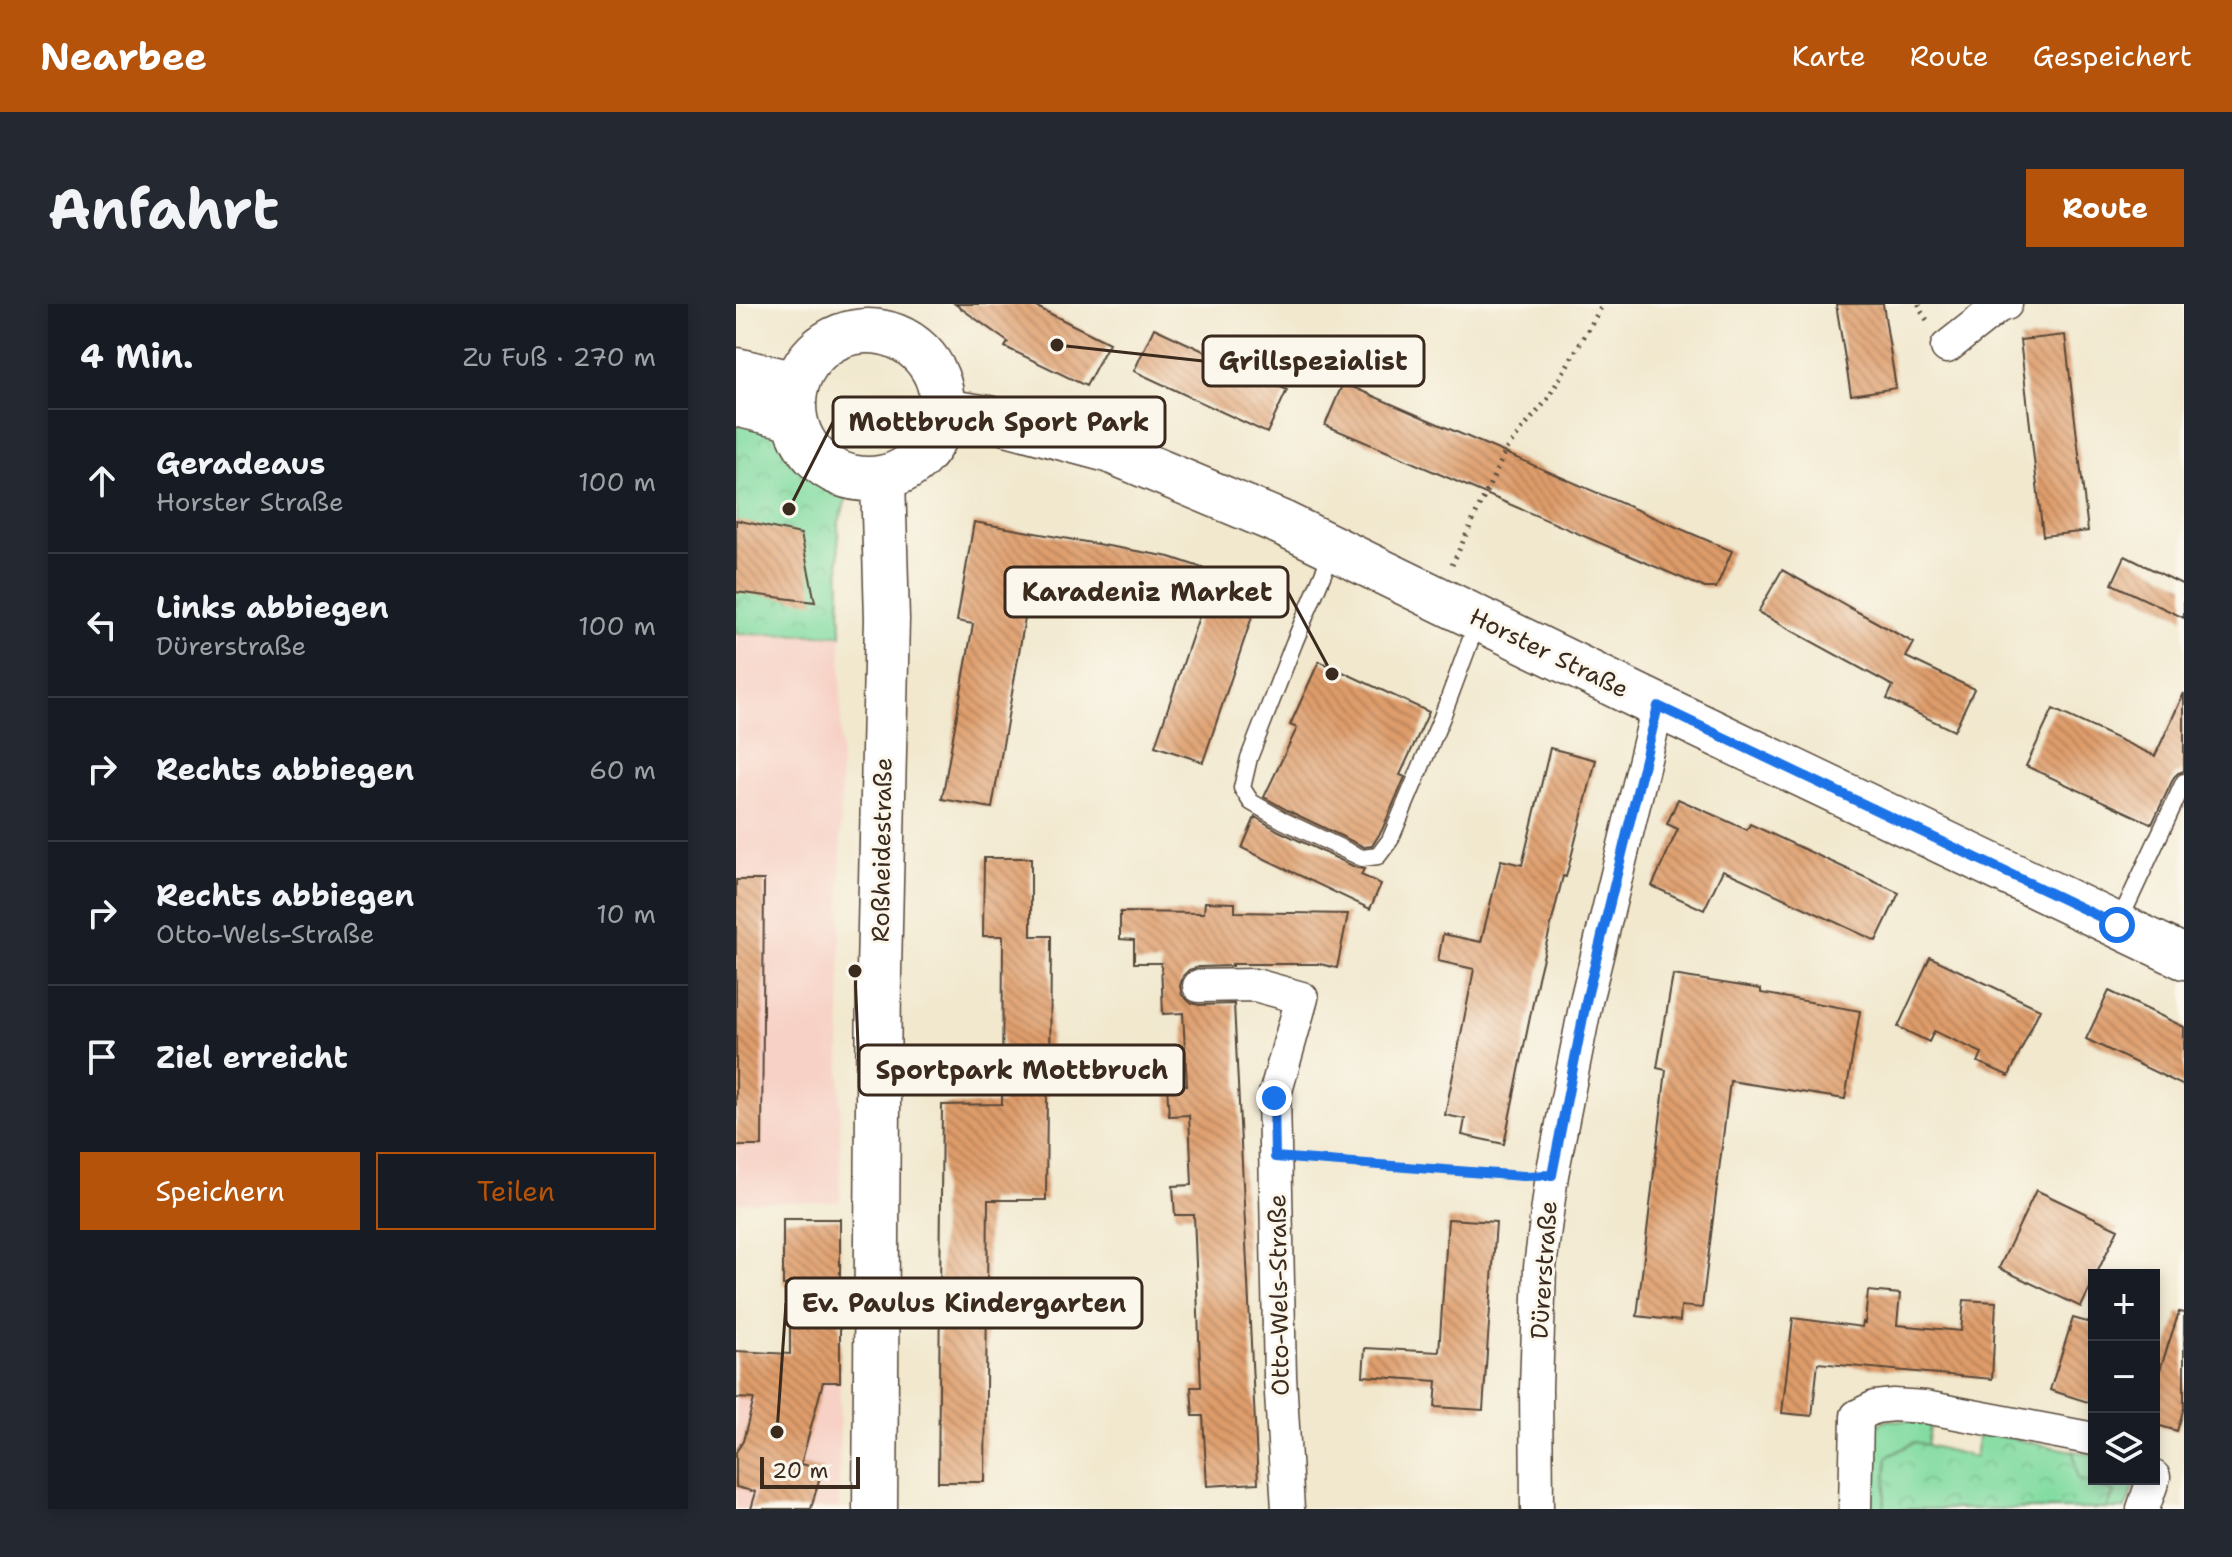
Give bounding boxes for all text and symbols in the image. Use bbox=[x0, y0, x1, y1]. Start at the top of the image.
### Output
text: Nearbee bbox=[40, 31, 207, 82]
text: Karte bbox=[1792, 37, 1866, 75]
text: Route bbox=[1910, 37, 1989, 75]
text: Gespeichert bbox=[2033, 37, 2192, 75]
button: Route bbox=[2026, 169, 2184, 247]
text: Anfahrt bbox=[48, 171, 279, 246]
text: 4 Min. bbox=[80, 333, 193, 379]
callout: Grillspezialist bbox=[1203, 336, 1424, 386]
text: Zu Fuß · 270 m bbox=[463, 339, 656, 374]
text: Grillspezialist bbox=[1218, 343, 1408, 378]
callout: Mottbruch Sport Park bbox=[833, 397, 1165, 447]
text: Mottbruch Sport Park bbox=[849, 404, 1149, 439]
text: Geradeaus bbox=[156, 443, 325, 484]
icon: ahead bbox=[80, 459, 124, 503]
text: 100 m bbox=[578, 464, 656, 499]
text: Horster Straße bbox=[156, 484, 344, 519]
callout: Karadeniz Market bbox=[1005, 567, 1288, 617]
text: Karadeniz Market bbox=[1022, 574, 1272, 609]
text: Links abbiegen bbox=[156, 587, 389, 628]
street label: Horster Straße bbox=[1464, 601, 1634, 705]
icon: left bbox=[80, 603, 124, 647]
text: 100 m bbox=[578, 608, 656, 643]
text: Dürerstraße bbox=[156, 628, 306, 663]
icon: right bbox=[80, 747, 124, 791]
text: Rechts abbiegen bbox=[156, 749, 414, 790]
text: 60 m bbox=[589, 752, 656, 787]
street label: Roßheidestraße bbox=[864, 757, 900, 943]
text: Rechts abbiegen bbox=[156, 875, 414, 916]
icon: right bbox=[80, 891, 124, 935]
text: 10 m bbox=[596, 896, 656, 931]
route start bbox=[2099, 907, 2135, 943]
text: Otto-Wels-Straße bbox=[156, 916, 375, 951]
icon: arrive bbox=[80, 1035, 124, 1079]
text: Ziel erreicht bbox=[156, 1037, 348, 1078]
callout: Sportpark Mottbruch bbox=[859, 1045, 1184, 1095]
text: Sportpark Mottbruch bbox=[876, 1052, 1168, 1087]
route end bbox=[1256, 1080, 1292, 1116]
button: Speichern bbox=[80, 1152, 360, 1230]
button: Teilen bbox=[376, 1152, 656, 1230]
street label: Otto-Wels-Straße bbox=[1261, 1194, 1297, 1396]
street label: Dürerstraße bbox=[1523, 1200, 1565, 1340]
map controls bbox=[2088, 1269, 2160, 1485]
button: + bbox=[2088, 1269, 2160, 1341]
callout: Ev. Paulus Kindergarten bbox=[786, 1278, 1142, 1328]
text: Ev. Paulus Kindergarten bbox=[802, 1285, 1126, 1320]
button: − bbox=[2088, 1341, 2160, 1413]
button: layers bbox=[2088, 1413, 2160, 1485]
scale bar bbox=[760, 1453, 860, 1489]
text: 20 m bbox=[772, 1456, 829, 1485]

